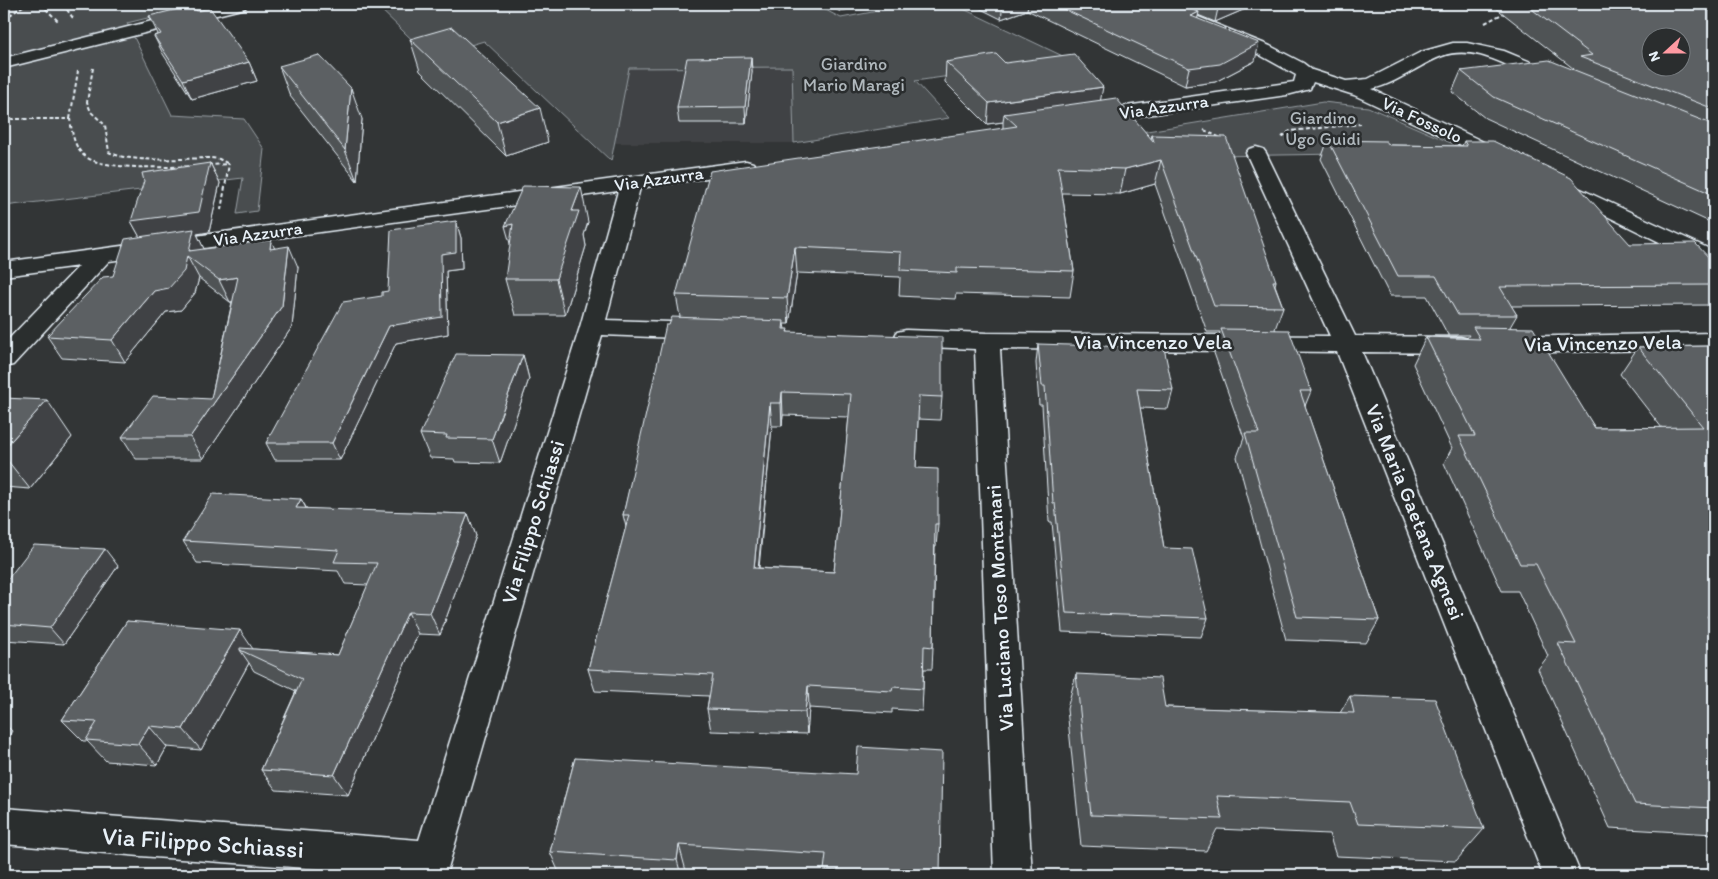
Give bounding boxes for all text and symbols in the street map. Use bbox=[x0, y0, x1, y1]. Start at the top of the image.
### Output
north arrow bbox=[1640, 28, 1690, 78]
text: N bbox=[1645, 49, 1664, 64]
park label: Giardino Mario Maragi bbox=[803, 53, 905, 96]
street label: Via Azzurra bbox=[1118, 90, 1211, 124]
street label: Via Fossolo bbox=[1378, 92, 1466, 148]
park label: Giardino Ugo Guidi bbox=[1285, 107, 1361, 150]
street label: Via Azzurra bbox=[613, 162, 706, 196]
street label: Via Azzurra bbox=[212, 217, 305, 251]
street label: Via Vincenzo Vela bbox=[1074, 329, 1232, 354]
street label: Via Vincenzo Vela bbox=[1524, 329, 1682, 356]
street label: Via Maria Gaetana Agnesi bbox=[1361, 400, 1470, 623]
street label: Via Filippo Schiassi bbox=[496, 437, 569, 607]
street label: Via Luciano Toso Montanari bbox=[981, 484, 1018, 732]
street label: Via Filippo Schiassi bbox=[101, 820, 305, 864]

